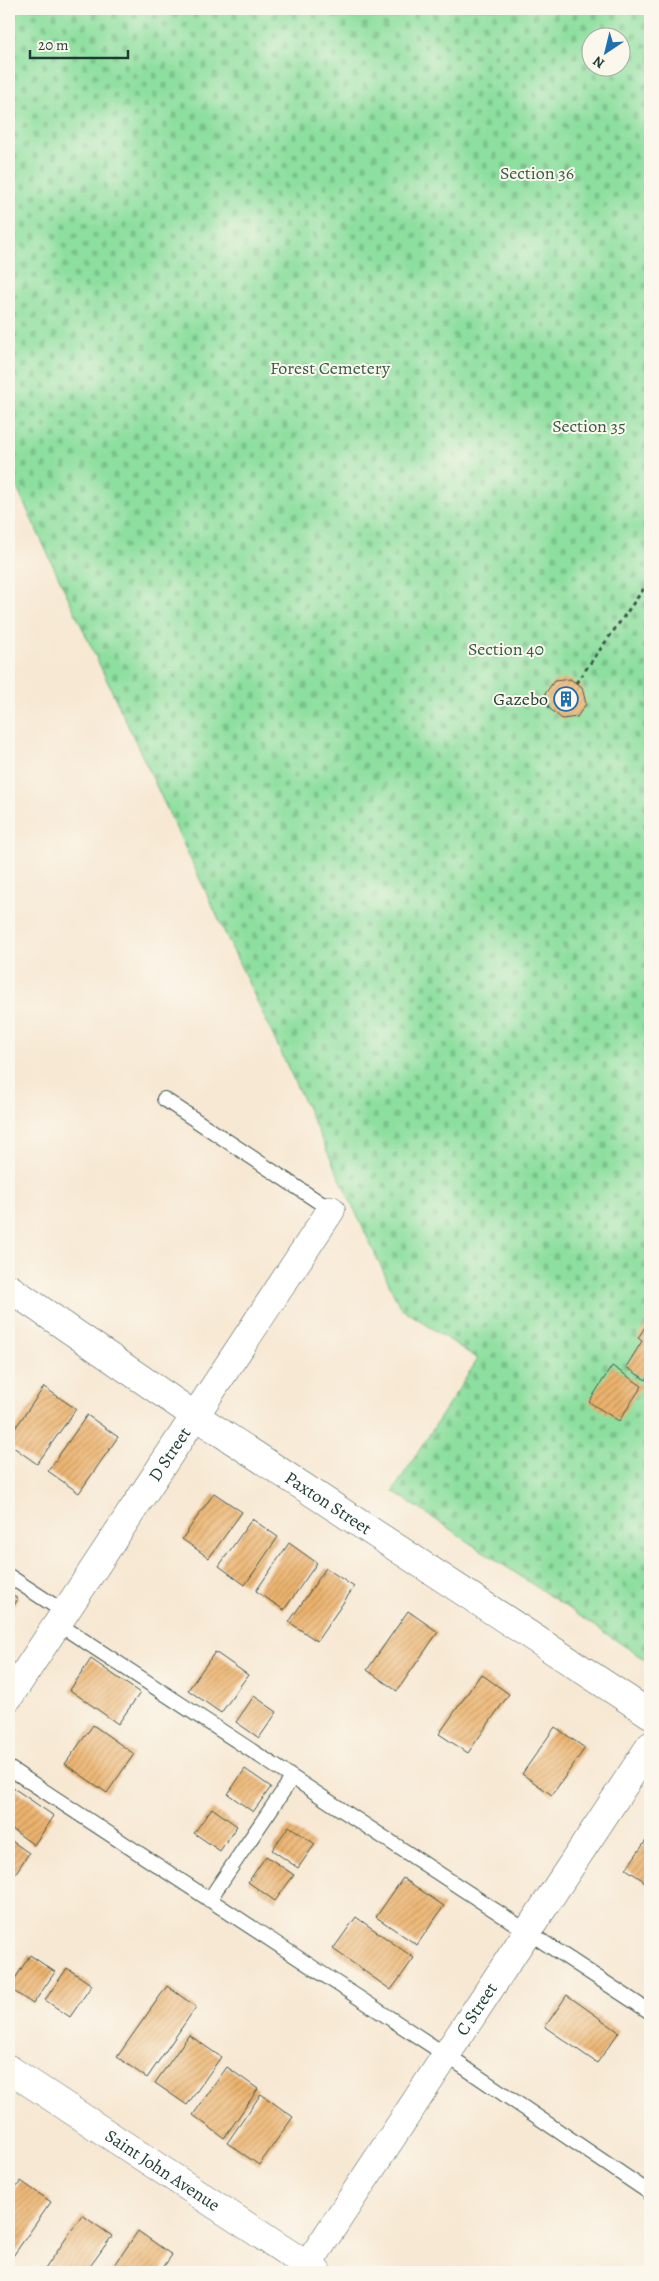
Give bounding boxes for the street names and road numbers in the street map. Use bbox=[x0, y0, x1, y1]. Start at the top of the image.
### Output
street label: D Street bbox=[143, 1422, 196, 1486]
street label: Paxton Street bbox=[280, 1466, 376, 1540]
street label: C Street bbox=[450, 1978, 503, 2040]
street label: Saint John Avenue bbox=[101, 2124, 225, 2217]

